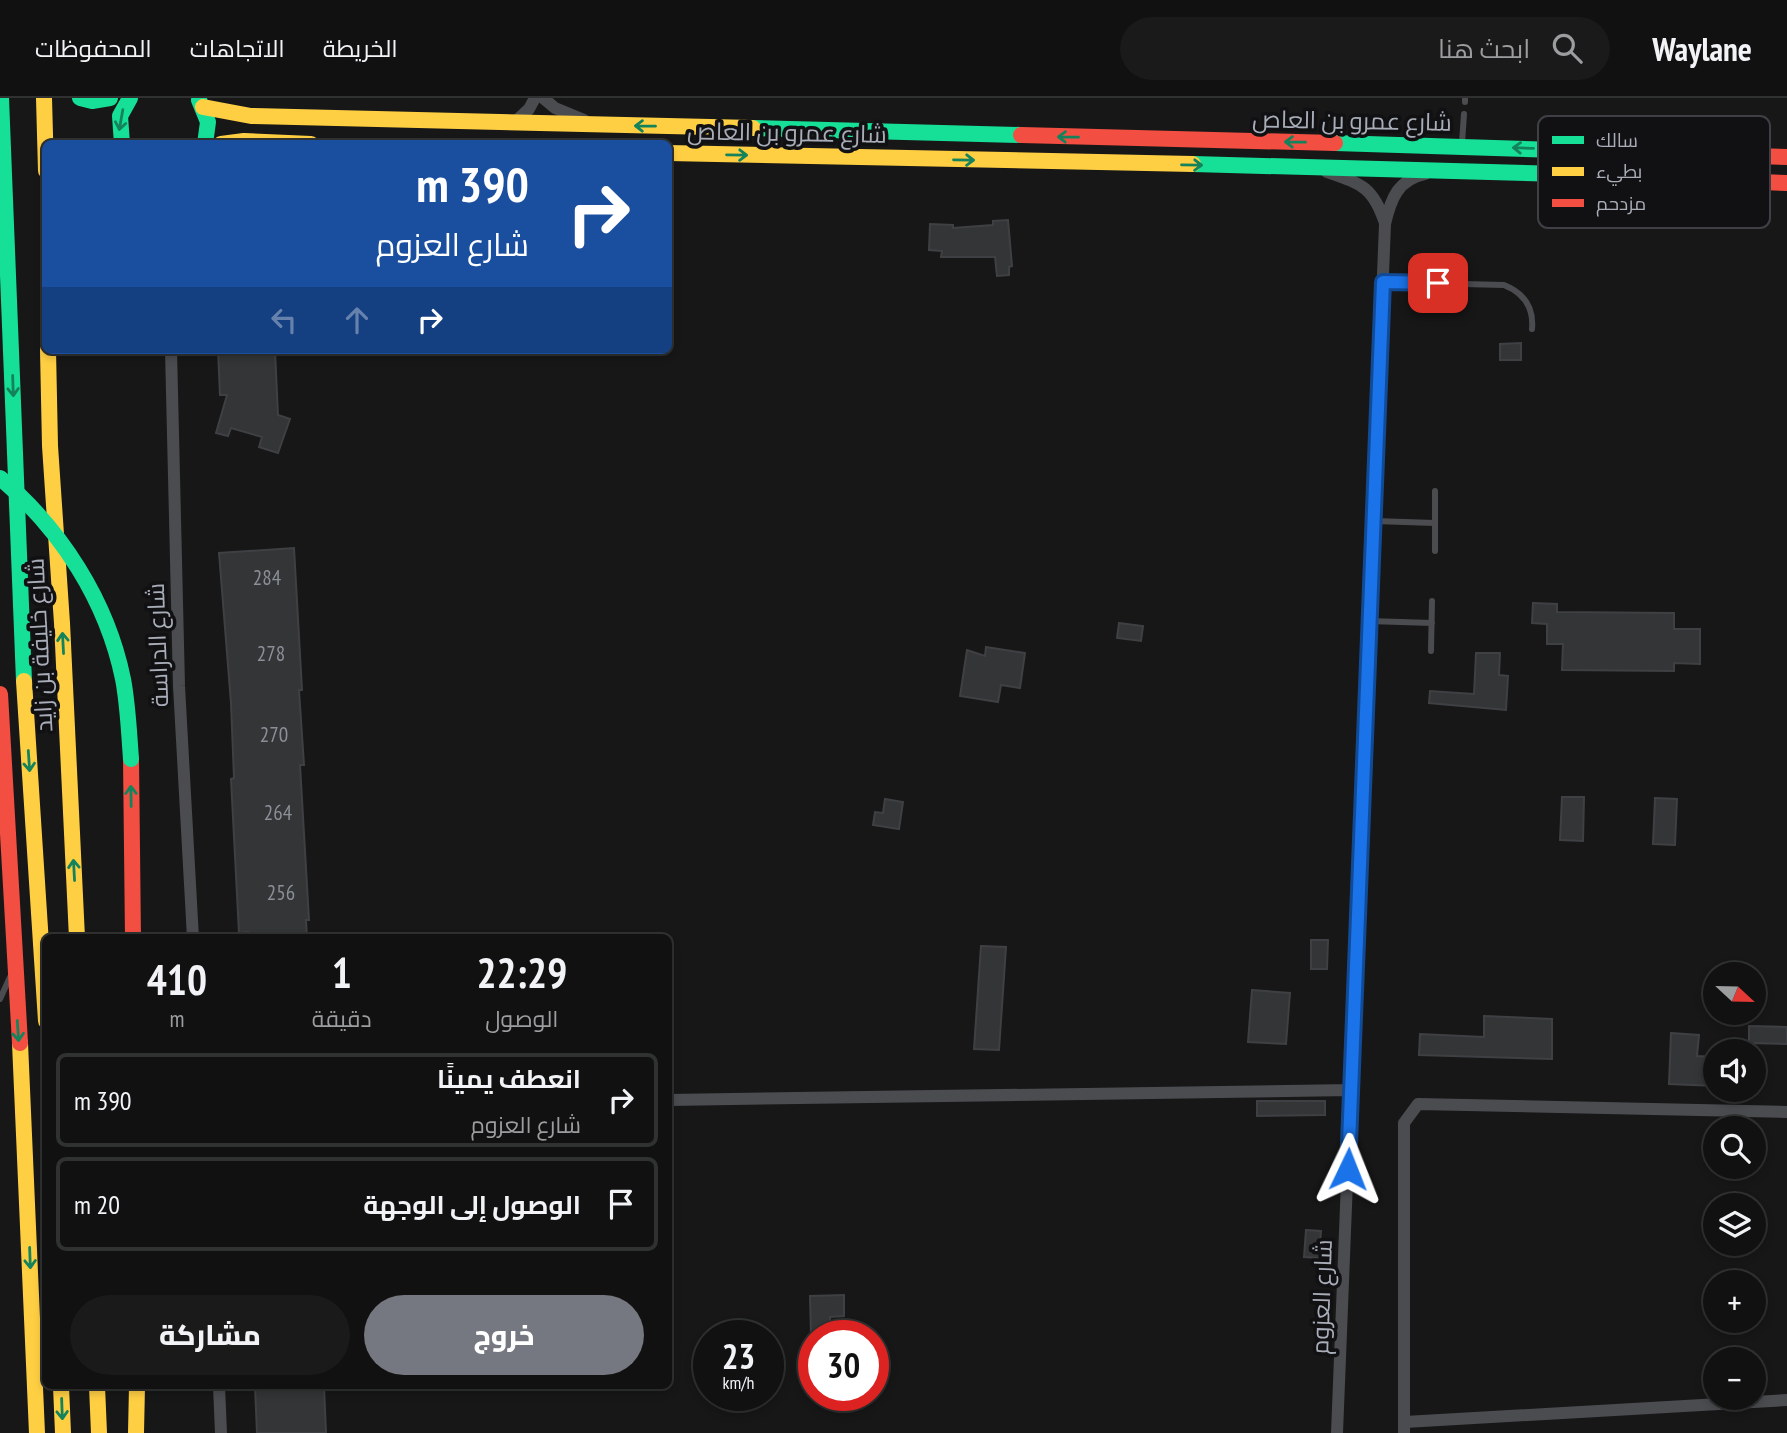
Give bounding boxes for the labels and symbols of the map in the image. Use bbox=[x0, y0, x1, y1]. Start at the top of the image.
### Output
street label: شارع عمرو بن العاص bbox=[1252, 103, 1452, 139]
one-way arrow bbox=[114, 108, 127, 131]
street label: شارع عمرو بن العاص bbox=[687, 115, 887, 151]
legend bbox=[1538, 116, 1770, 228]
one-way arrow bbox=[633, 120, 656, 133]
text: سالك bbox=[1596, 128, 1638, 152]
one-way arrow bbox=[1057, 130, 1080, 143]
one-way arrow bbox=[1284, 136, 1307, 149]
one-way arrow bbox=[1512, 142, 1535, 155]
one-way arrow bbox=[725, 148, 748, 161]
one-way arrow bbox=[952, 153, 975, 167]
one-way arrow bbox=[1180, 158, 1203, 172]
text: بطيء bbox=[1596, 159, 1642, 186]
text: مزدحم bbox=[1596, 191, 1646, 217]
pin bbox=[1408, 253, 1468, 313]
one-way arrow bbox=[6, 375, 20, 398]
street label: شارع خليفة بن زايد bbox=[19, 557, 61, 733]
house number: 284 bbox=[253, 564, 282, 591]
street label: شارع الدراسة bbox=[140, 582, 176, 708]
one-way arrow bbox=[57, 631, 70, 654]
house number: 278 bbox=[257, 640, 285, 667]
house number: 270 bbox=[260, 721, 288, 748]
one-way arrow bbox=[23, 749, 36, 771]
one-way arrow bbox=[125, 785, 138, 808]
house number: 264 bbox=[264, 799, 293, 826]
one-way arrow bbox=[67, 859, 80, 882]
house number: 256 bbox=[267, 879, 295, 906]
north arrow bbox=[1703, 962, 1766, 1026]
one-way arrow bbox=[11, 1019, 24, 1042]
position arrow bbox=[1311, 1132, 1385, 1206]
street label: شارع العزوم bbox=[1304, 1239, 1340, 1355]
one-way arrow bbox=[23, 1247, 36, 1270]
speed limit sign: 30 bbox=[798, 1320, 889, 1411]
one-way arrow bbox=[55, 1398, 68, 1421]

